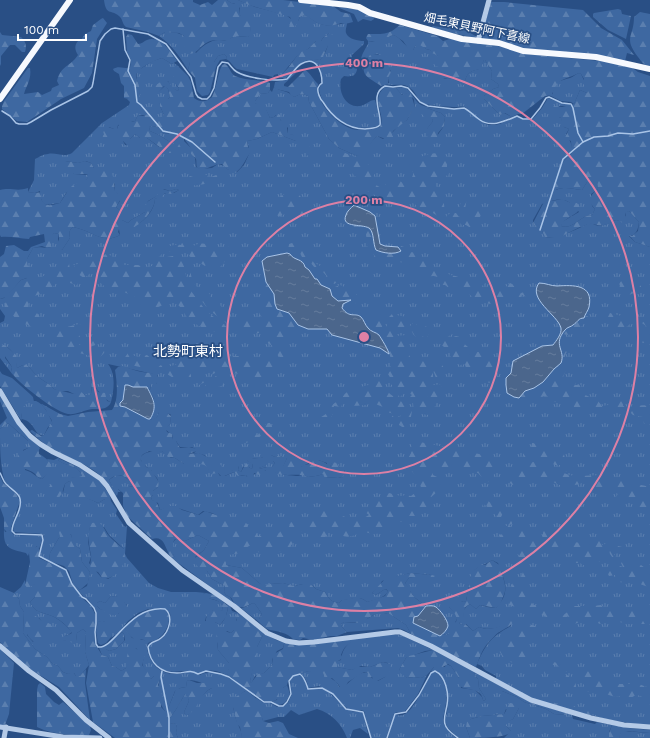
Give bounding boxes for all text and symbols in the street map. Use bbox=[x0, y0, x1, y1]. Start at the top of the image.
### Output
street label: 畑毛東貝野阿下喜線 bbox=[423, 10, 531, 46]
scale bar bbox=[18, 16, 86, 42]
text: 100 m bbox=[24, 23, 59, 37]
text: 400 m bbox=[345, 56, 383, 70]
text: 200 m bbox=[345, 193, 383, 207]
centre of rings bbox=[357, 330, 371, 344]
district label: 北勢町東村 bbox=[153, 343, 223, 359]

